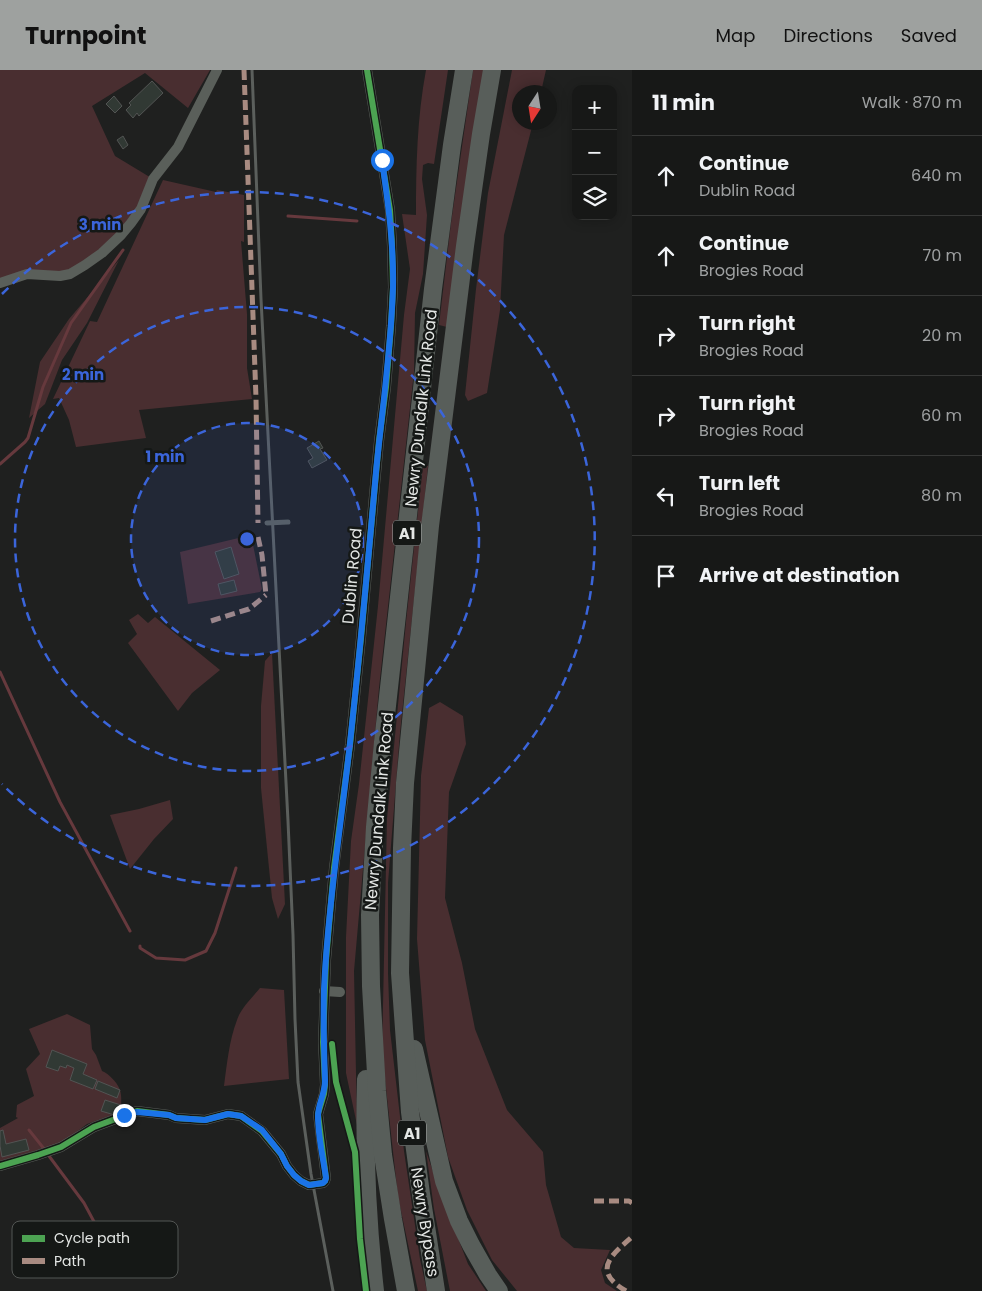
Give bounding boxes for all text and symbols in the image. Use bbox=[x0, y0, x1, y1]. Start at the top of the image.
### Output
text: Turnpoint bbox=[25, 19, 146, 52]
text: Map bbox=[716, 23, 755, 48]
text: Directions bbox=[783, 23, 873, 48]
text: Saved bbox=[901, 23, 957, 48]
north arrow bbox=[512, 85, 557, 130]
map controls bbox=[572, 85, 617, 220]
button: + bbox=[572, 85, 617, 130]
text: 11 min bbox=[652, 88, 715, 117]
text: Walk · 870 m bbox=[862, 91, 962, 114]
button: − bbox=[572, 130, 617, 175]
route start bbox=[371, 149, 394, 172]
text: Continue bbox=[699, 150, 789, 177]
icon: ahead bbox=[652, 162, 680, 190]
text: 640 m bbox=[911, 164, 962, 187]
button: layers bbox=[572, 175, 617, 220]
text: Dublin Road bbox=[699, 179, 795, 202]
text: 3 min bbox=[79, 214, 121, 235]
text: Continue bbox=[699, 230, 789, 257]
icon: ahead bbox=[652, 242, 680, 270]
text: 70 m bbox=[922, 244, 962, 267]
text: Brogies Road bbox=[699, 259, 804, 282]
street label: Newry Dundalk Link Road bbox=[399, 308, 443, 508]
text: Turn right bbox=[699, 310, 795, 337]
icon: right bbox=[652, 322, 680, 350]
text: 20 m bbox=[922, 324, 962, 347]
text: Brogies Road bbox=[699, 339, 804, 362]
text: 2 min bbox=[62, 364, 104, 385]
text: Turn right bbox=[699, 390, 795, 417]
icon: right bbox=[652, 402, 680, 430]
text: 60 m bbox=[921, 404, 962, 427]
text: Brogies Road bbox=[699, 419, 804, 442]
text: 1 min bbox=[145, 446, 185, 467]
text: Turn left bbox=[699, 470, 780, 497]
icon: left bbox=[652, 482, 680, 510]
text: 80 m bbox=[921, 484, 962, 507]
text: Brogies Road bbox=[699, 499, 804, 522]
road number: A1 bbox=[393, 520, 421, 546]
street label: Dublin Road bbox=[336, 527, 368, 625]
centre of rings bbox=[238, 530, 256, 548]
icon: arrive bbox=[652, 562, 680, 590]
text: Arrive at destination bbox=[699, 562, 900, 589]
street label: Newry Dundalk Link Road bbox=[359, 711, 399, 911]
route end bbox=[113, 1104, 136, 1127]
road number: A1 bbox=[398, 1120, 426, 1146]
street label: Newry Bypass bbox=[405, 1166, 445, 1278]
legend bbox=[12, 1221, 178, 1278]
text: Cycle path bbox=[54, 1228, 130, 1248]
text: Path bbox=[54, 1251, 86, 1271]

